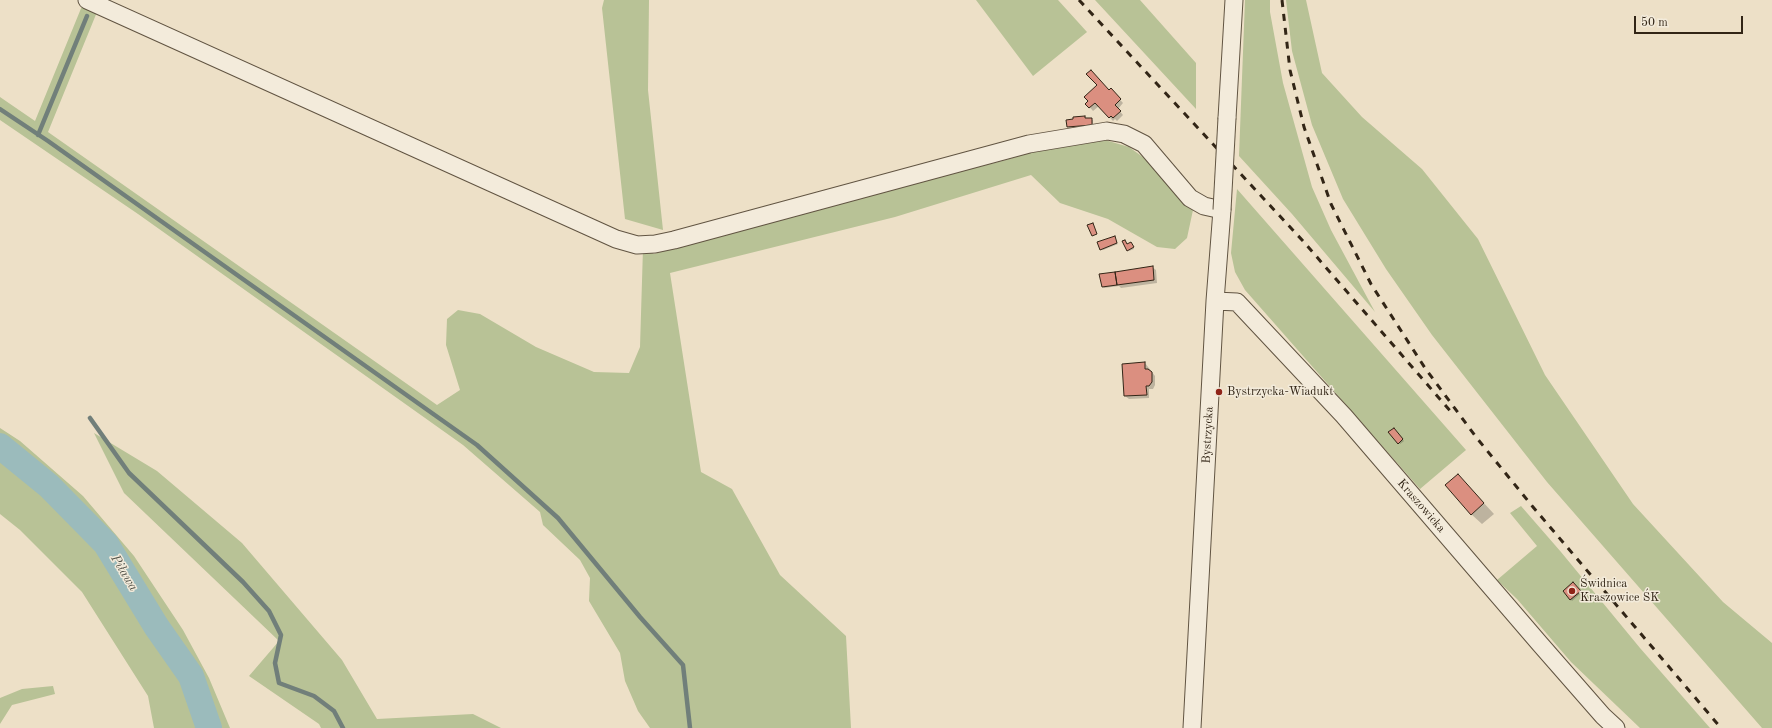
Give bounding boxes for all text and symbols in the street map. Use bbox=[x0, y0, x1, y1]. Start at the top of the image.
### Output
scale bar bbox=[1636, 8, 1745, 34]
text: 50 m bbox=[1641, 17, 1668, 29]
place label: Bystrzycka-Wiadukt bbox=[1227, 385, 1333, 399]
marker: Bystrzycka-Wiadukt bbox=[1214, 387, 1224, 397]
street label: Bystrzycka bbox=[1199, 406, 1217, 464]
street label: Kraszowicka bbox=[1394, 476, 1448, 536]
water label: Piława bbox=[107, 552, 141, 594]
place label: Świdnica Kraszowice ŚK bbox=[1580, 577, 1659, 605]
marker: Świdnica Kraszowice ŚK bbox=[1567, 586, 1577, 596]

